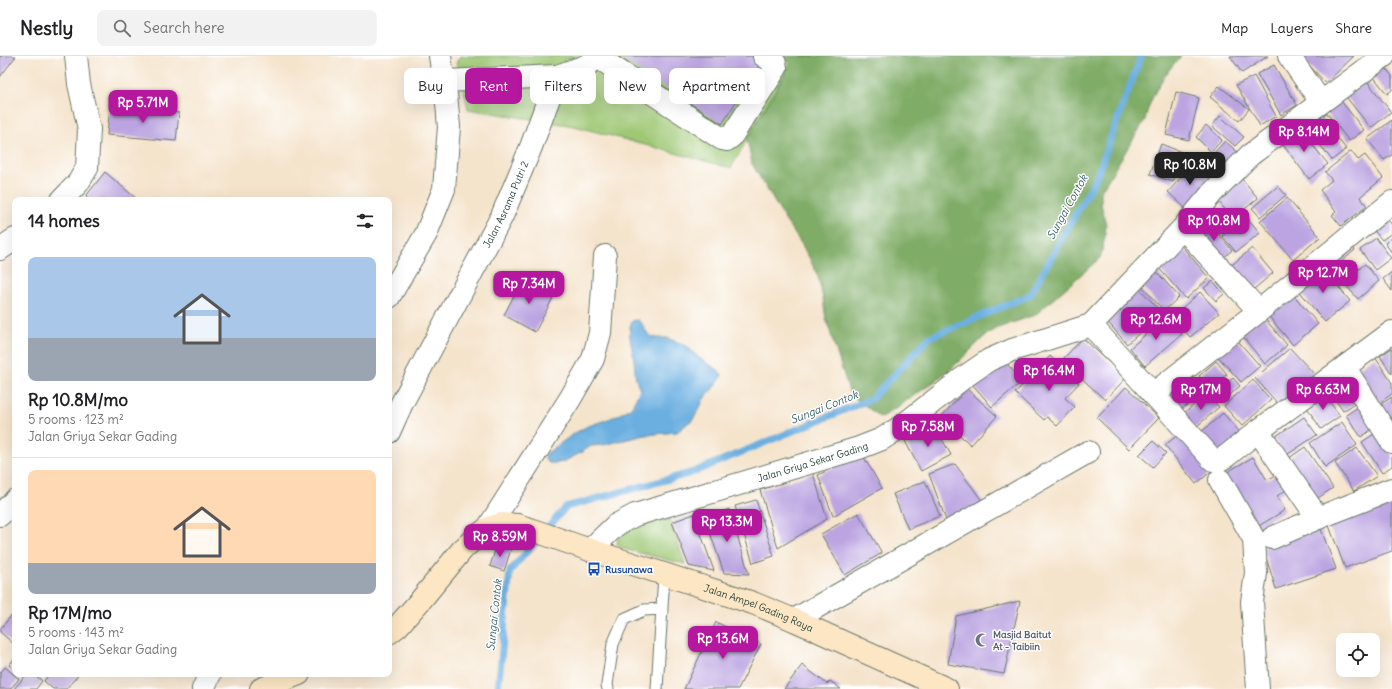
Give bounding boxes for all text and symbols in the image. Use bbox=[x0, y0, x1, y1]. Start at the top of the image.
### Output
search box bbox=[97, 10, 377, 46]
text: Nestly bbox=[20, 16, 73, 40]
icon: search bbox=[111, 17, 133, 39]
text: Search here bbox=[143, 18, 225, 37]
text: Map bbox=[1221, 19, 1248, 37]
text: Layers bbox=[1270, 19, 1313, 37]
text: Share bbox=[1335, 19, 1372, 37]
chip: Buy bbox=[404, 68, 457, 104]
chip: Rent bbox=[465, 68, 522, 104]
chip: Filters bbox=[530, 68, 596, 104]
chip: New bbox=[604, 68, 661, 104]
chip: Apartment bbox=[669, 68, 765, 104]
pin: Rp 5.71M bbox=[102, 90, 184, 124]
text: Rp 5.71M bbox=[117, 94, 169, 111]
pin: Rp 8.14M bbox=[1263, 119, 1345, 153]
text: Rp 8.14M bbox=[1278, 123, 1330, 140]
pin: Rp 10.8M bbox=[1149, 152, 1231, 186]
text: Rp 10.8M bbox=[1163, 156, 1217, 173]
street label: Jalan Asrama Putri 2 bbox=[480, 159, 532, 250]
water label: Sungai Contok bbox=[1044, 171, 1091, 242]
pin: Rp 10.8M bbox=[1173, 208, 1255, 242]
text: 14 homes bbox=[28, 210, 100, 232]
icon: filters bbox=[354, 210, 376, 232]
text: Rp 10.8M bbox=[1187, 212, 1241, 229]
pin: Rp 12.7M bbox=[1282, 260, 1364, 294]
text: Rp 12.7M bbox=[1298, 264, 1348, 281]
pin: Rp 7.34M bbox=[488, 271, 570, 305]
text: Rp 7.34M bbox=[502, 275, 556, 292]
icon: home bbox=[166, 283, 238, 355]
pin: Rp 12.6M bbox=[1115, 307, 1197, 341]
text: Rp 12.6M bbox=[1130, 311, 1182, 328]
pin: Rp 16.4M bbox=[1008, 358, 1090, 392]
text: Rp 16.4M bbox=[1023, 362, 1075, 379]
pin: Rp 17M bbox=[1168, 377, 1234, 411]
pin: Rp 6.63M bbox=[1282, 377, 1364, 411]
text: Rp 17M bbox=[1181, 381, 1221, 398]
text: Rp 6.63M bbox=[1296, 381, 1350, 398]
water label: Sungai Contok bbox=[788, 387, 861, 427]
text: Rp 10.8M/mo bbox=[28, 389, 128, 411]
text: 5 rooms · 123 m² bbox=[28, 411, 124, 428]
pin: Rp 7.58M bbox=[887, 414, 969, 448]
text: Rp 7.58M bbox=[901, 418, 955, 435]
text: Jalan Griya Sekar Gading bbox=[28, 428, 177, 445]
street label: Jalan Griya Sekar Gading bbox=[756, 439, 870, 485]
icon: home bbox=[166, 496, 238, 568]
pin: Rp 13.3M bbox=[686, 509, 768, 543]
text: Rp 13.3M bbox=[701, 513, 753, 530]
pin: Rp 8.59M bbox=[459, 524, 541, 558]
text: Rp 8.59M bbox=[473, 528, 527, 545]
bus stop icon: Rusunawa bbox=[586, 561, 602, 577]
place label: Rusunawa bbox=[605, 563, 653, 576]
water label: Sungai Contok bbox=[483, 577, 505, 651]
street label: Jalan Ampel Gading Raya bbox=[702, 581, 815, 635]
text: Rp 17M/mo bbox=[28, 602, 112, 624]
text: 5 rooms · 143 m² bbox=[28, 624, 124, 641]
pin: Rp 13.6M bbox=[682, 626, 764, 660]
place label: Masjid Baitut At - Taibiin bbox=[993, 628, 1052, 653]
text: Rp 13.6M bbox=[697, 630, 749, 647]
mosque icon: Masjid Baitut At - Taibiin bbox=[974, 632, 990, 648]
map controls bbox=[1336, 633, 1380, 677]
button: locate bbox=[1336, 633, 1380, 677]
text: Jalan Griya Sekar Gading bbox=[28, 641, 177, 658]

